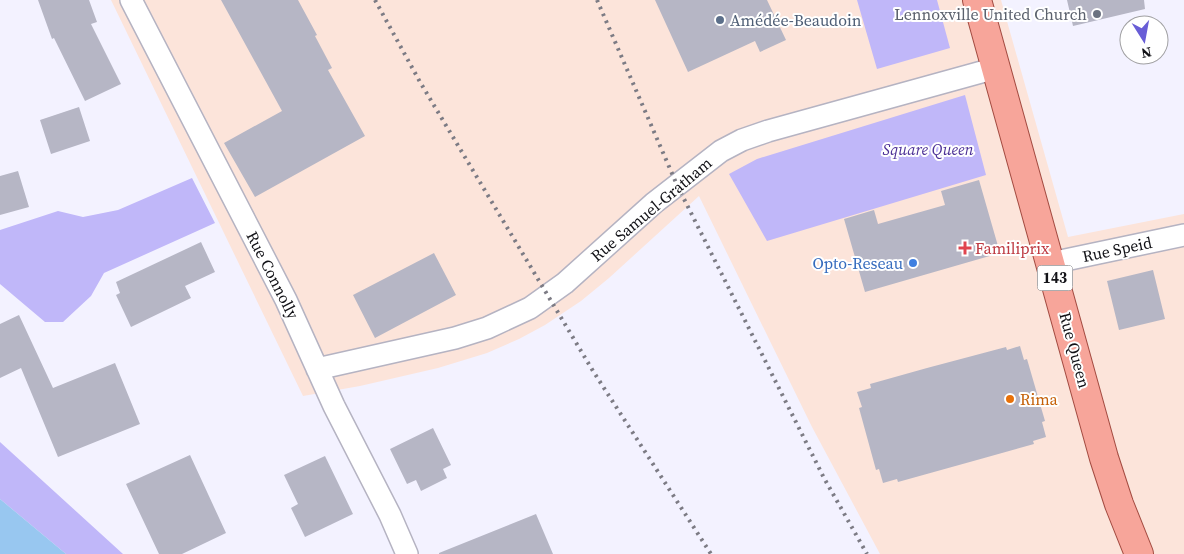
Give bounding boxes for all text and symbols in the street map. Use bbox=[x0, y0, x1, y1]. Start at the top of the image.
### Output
place label: Lennoxville United Church bbox=[894, 3, 1087, 25]
marker: Lennoxville United Church bbox=[1091, 8, 1103, 20]
place label: Amédée-Beaudoin bbox=[730, 9, 862, 31]
marker: Amédée-Beaudoin bbox=[714, 14, 726, 26]
north arrow bbox=[1119, 15, 1169, 65]
text: N bbox=[1140, 42, 1153, 64]
park label: Square Queen bbox=[882, 138, 974, 160]
street label: Rue Samuel-Gratham bbox=[586, 152, 716, 266]
street label: Rue Connolly bbox=[241, 227, 305, 323]
street label: Rue Speid bbox=[1080, 231, 1154, 267]
place label: Familiprix bbox=[975, 237, 1050, 259]
marker: Familiprix bbox=[959, 242, 971, 254]
place label: Opto-Reseau bbox=[813, 252, 903, 274]
marker: Opto-Reseau bbox=[907, 257, 919, 269]
road number: 143 bbox=[1038, 266, 1072, 290]
street label: Rue Queen bbox=[1054, 310, 1096, 391]
place label: Rima bbox=[1020, 388, 1059, 410]
marker: Rima bbox=[1004, 393, 1016, 405]

